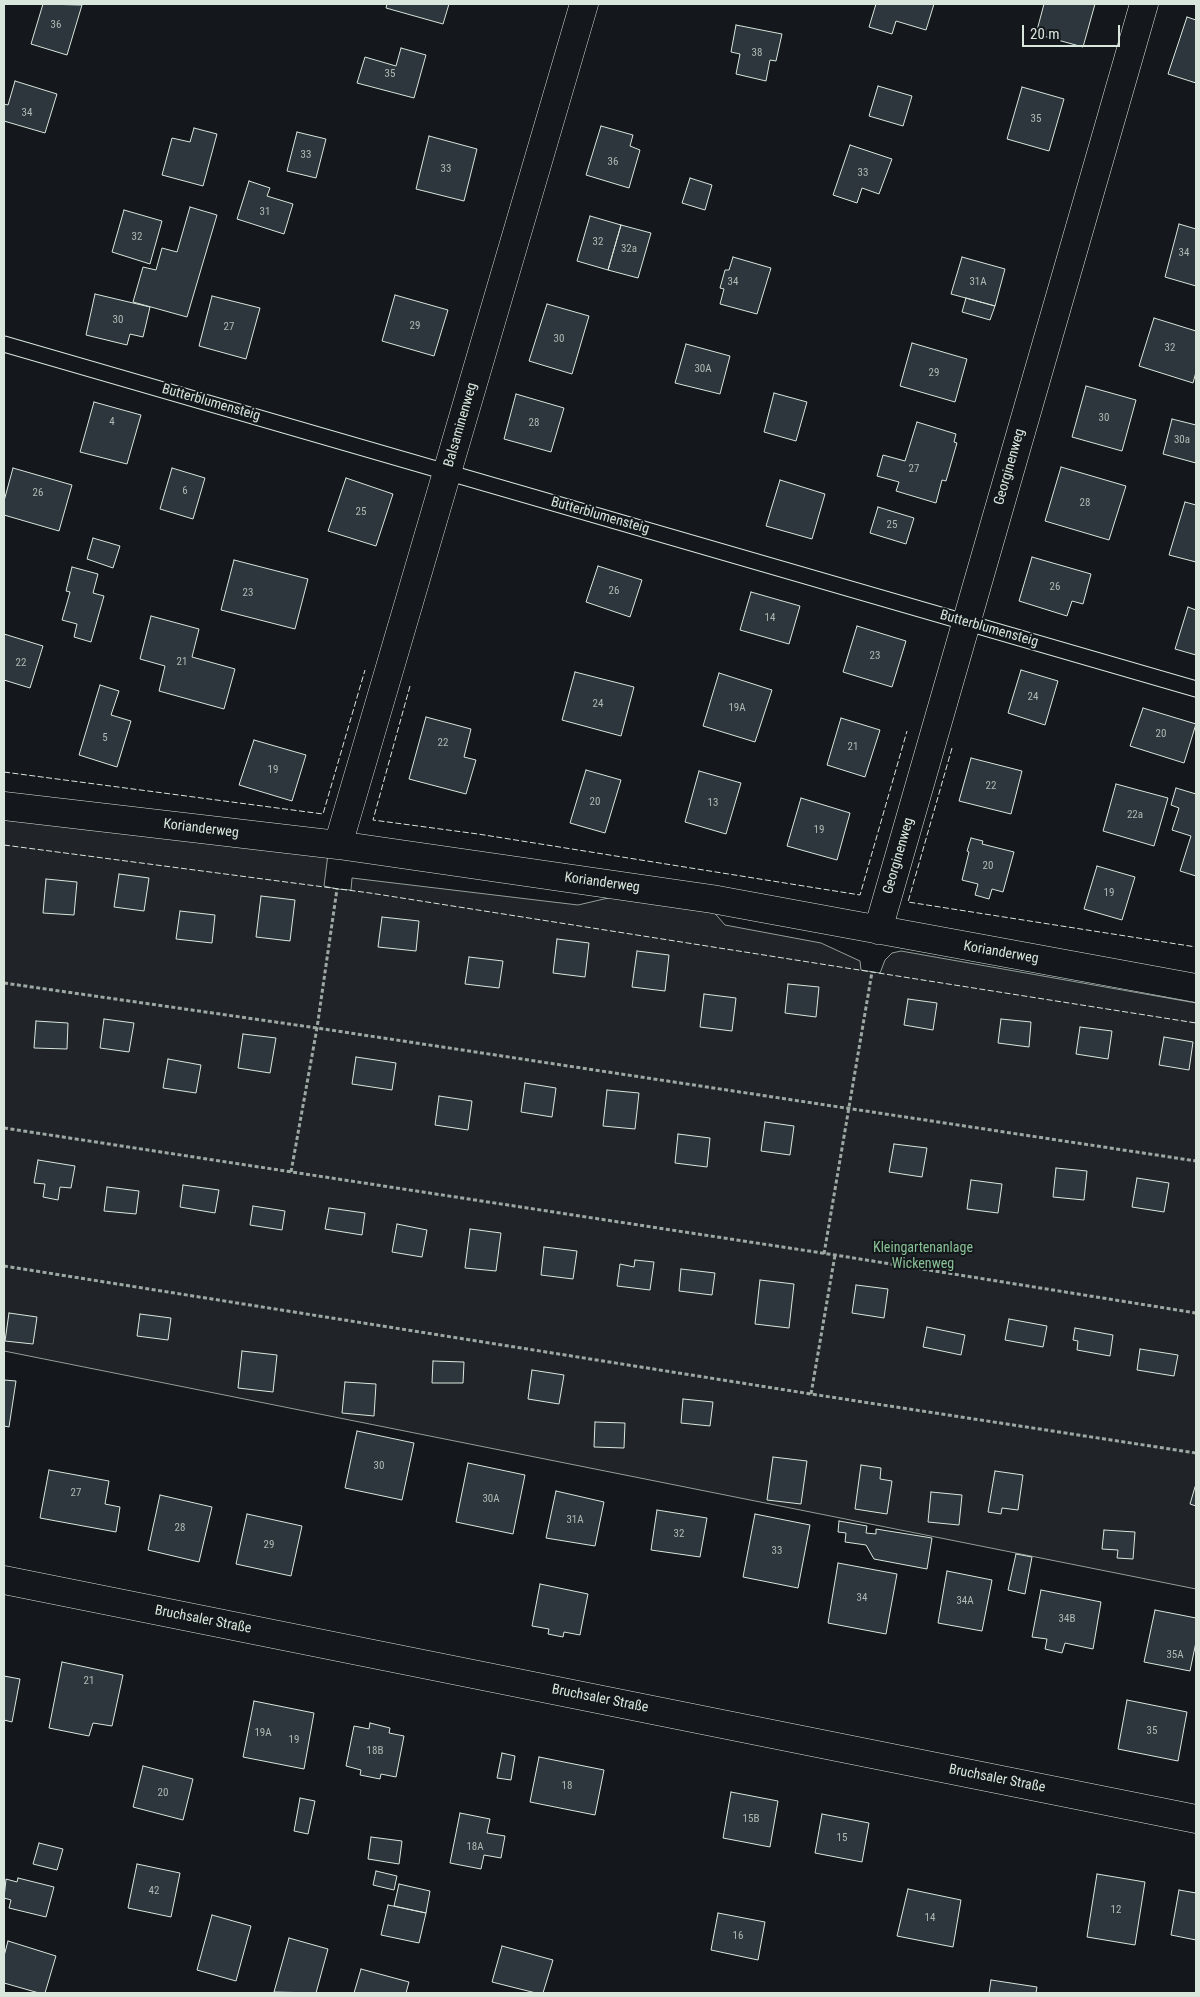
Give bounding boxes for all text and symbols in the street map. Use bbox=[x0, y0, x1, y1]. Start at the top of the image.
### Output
scale bar bbox=[1025, 15, 1122, 47]
house number: 36 bbox=[51, 18, 61, 32]
text: 20 m bbox=[1030, 25, 1060, 43]
house number: 38 bbox=[752, 46, 762, 60]
house number: 35 bbox=[385, 67, 395, 81]
house number: 34 bbox=[22, 106, 32, 120]
house number: 35 bbox=[1031, 112, 1041, 126]
house number: 33 bbox=[301, 148, 311, 162]
house number: 36 bbox=[608, 155, 618, 169]
house number: 33 bbox=[441, 162, 451, 176]
house number: 33 bbox=[858, 166, 868, 180]
house number: 31 bbox=[260, 205, 270, 219]
house number: 32 bbox=[132, 230, 142, 244]
house number: 32 bbox=[593, 235, 603, 249]
house number: 32a bbox=[621, 242, 637, 256]
house number: 34 bbox=[1179, 246, 1189, 260]
house number: 34 bbox=[728, 275, 738, 289]
house number: 31A bbox=[969, 275, 987, 289]
house number: 30 bbox=[113, 313, 123, 327]
house number: 29 bbox=[410, 319, 420, 333]
house number: 27 bbox=[224, 320, 234, 334]
house number: 30 bbox=[554, 332, 564, 346]
house number: 32 bbox=[1165, 341, 1175, 355]
house number: 30A bbox=[694, 362, 712, 376]
house number: 29 bbox=[929, 366, 939, 380]
street label: Butterblumensteig bbox=[160, 381, 262, 425]
street label: Balsaminenweg bbox=[441, 381, 481, 469]
house number: 30 bbox=[1099, 411, 1109, 425]
house number: 4 bbox=[109, 415, 115, 429]
house number: 28 bbox=[529, 416, 539, 430]
street label: Georginenweg bbox=[991, 427, 1029, 507]
house number: 30a bbox=[1174, 433, 1190, 447]
house number: 27 bbox=[909, 462, 919, 476]
house number: 6 bbox=[182, 484, 188, 498]
house number: 26 bbox=[33, 486, 43, 500]
street label: Butterblumensteig bbox=[549, 494, 651, 538]
house number: 28 bbox=[1080, 496, 1090, 510]
house number: 25 bbox=[356, 505, 366, 519]
house number: 25 bbox=[887, 518, 897, 532]
house number: 26 bbox=[1050, 580, 1060, 594]
house number: 26 bbox=[609, 584, 619, 598]
house number: 23 bbox=[243, 586, 253, 600]
street label: Butterblumensteig bbox=[938, 607, 1040, 651]
house number: 14 bbox=[765, 611, 775, 625]
house number: 23 bbox=[870, 649, 880, 663]
house number: 21 bbox=[177, 655, 187, 669]
house number: 22 bbox=[16, 656, 26, 670]
house number: 24 bbox=[1028, 690, 1038, 704]
house number: 24 bbox=[593, 697, 603, 711]
house number: 19A bbox=[728, 701, 746, 715]
house number: 20 bbox=[1156, 727, 1166, 741]
house number: 5 bbox=[102, 731, 108, 745]
house number: 22 bbox=[438, 736, 448, 750]
house number: 21 bbox=[848, 740, 858, 754]
house number: 19 bbox=[268, 763, 278, 777]
house number: 22 bbox=[986, 779, 996, 793]
house number: 20 bbox=[590, 795, 600, 809]
house number: 13 bbox=[708, 796, 718, 810]
house number: 22a bbox=[1127, 808, 1143, 822]
street label: Korianderweg bbox=[162, 816, 240, 842]
street label: Georginenweg bbox=[880, 816, 918, 896]
house number: 19 bbox=[814, 823, 824, 837]
house number: 20 bbox=[983, 859, 993, 873]
street label: Korianderweg bbox=[563, 869, 641, 897]
house number: 19 bbox=[1104, 886, 1114, 900]
street label: Korianderweg bbox=[962, 938, 1040, 968]
park label: Kleingartenanlage Wickenweg bbox=[873, 1240, 973, 1272]
house number: 30 bbox=[374, 1459, 384, 1473]
house number: 27 bbox=[71, 1486, 81, 1500]
house number: 30A bbox=[482, 1492, 500, 1506]
house number: 31A bbox=[566, 1513, 584, 1527]
house number: 28 bbox=[175, 1521, 185, 1535]
house number: 32 bbox=[674, 1527, 684, 1541]
house number: 29 bbox=[264, 1538, 274, 1552]
house number: 33 bbox=[772, 1544, 782, 1558]
house number: 34 bbox=[857, 1591, 867, 1605]
house number: 34A bbox=[956, 1594, 974, 1608]
street label: Bruchsaler Straße bbox=[153, 1602, 253, 1638]
house number: 34B bbox=[1059, 1612, 1075, 1626]
house number: 35A bbox=[1166, 1648, 1184, 1662]
house number: 21 bbox=[84, 1674, 94, 1688]
street label: Bruchsaler Straße bbox=[550, 1681, 650, 1717]
house number: 35 bbox=[1147, 1724, 1157, 1738]
house number: 19A bbox=[254, 1726, 272, 1740]
house number: 19 bbox=[289, 1733, 299, 1747]
house number: 18B bbox=[367, 1744, 383, 1758]
street label: Bruchsaler Straße bbox=[947, 1761, 1047, 1797]
house number: 18 bbox=[562, 1779, 572, 1793]
house number: 20 bbox=[158, 1786, 168, 1800]
house number: 15B bbox=[743, 1812, 759, 1826]
house number: 15 bbox=[837, 1831, 847, 1845]
house number: 18A bbox=[466, 1840, 484, 1854]
house number: 42 bbox=[149, 1884, 159, 1898]
house number: 12 bbox=[1111, 1903, 1121, 1917]
house number: 14 bbox=[925, 1911, 935, 1925]
house number: 16 bbox=[733, 1929, 743, 1943]

